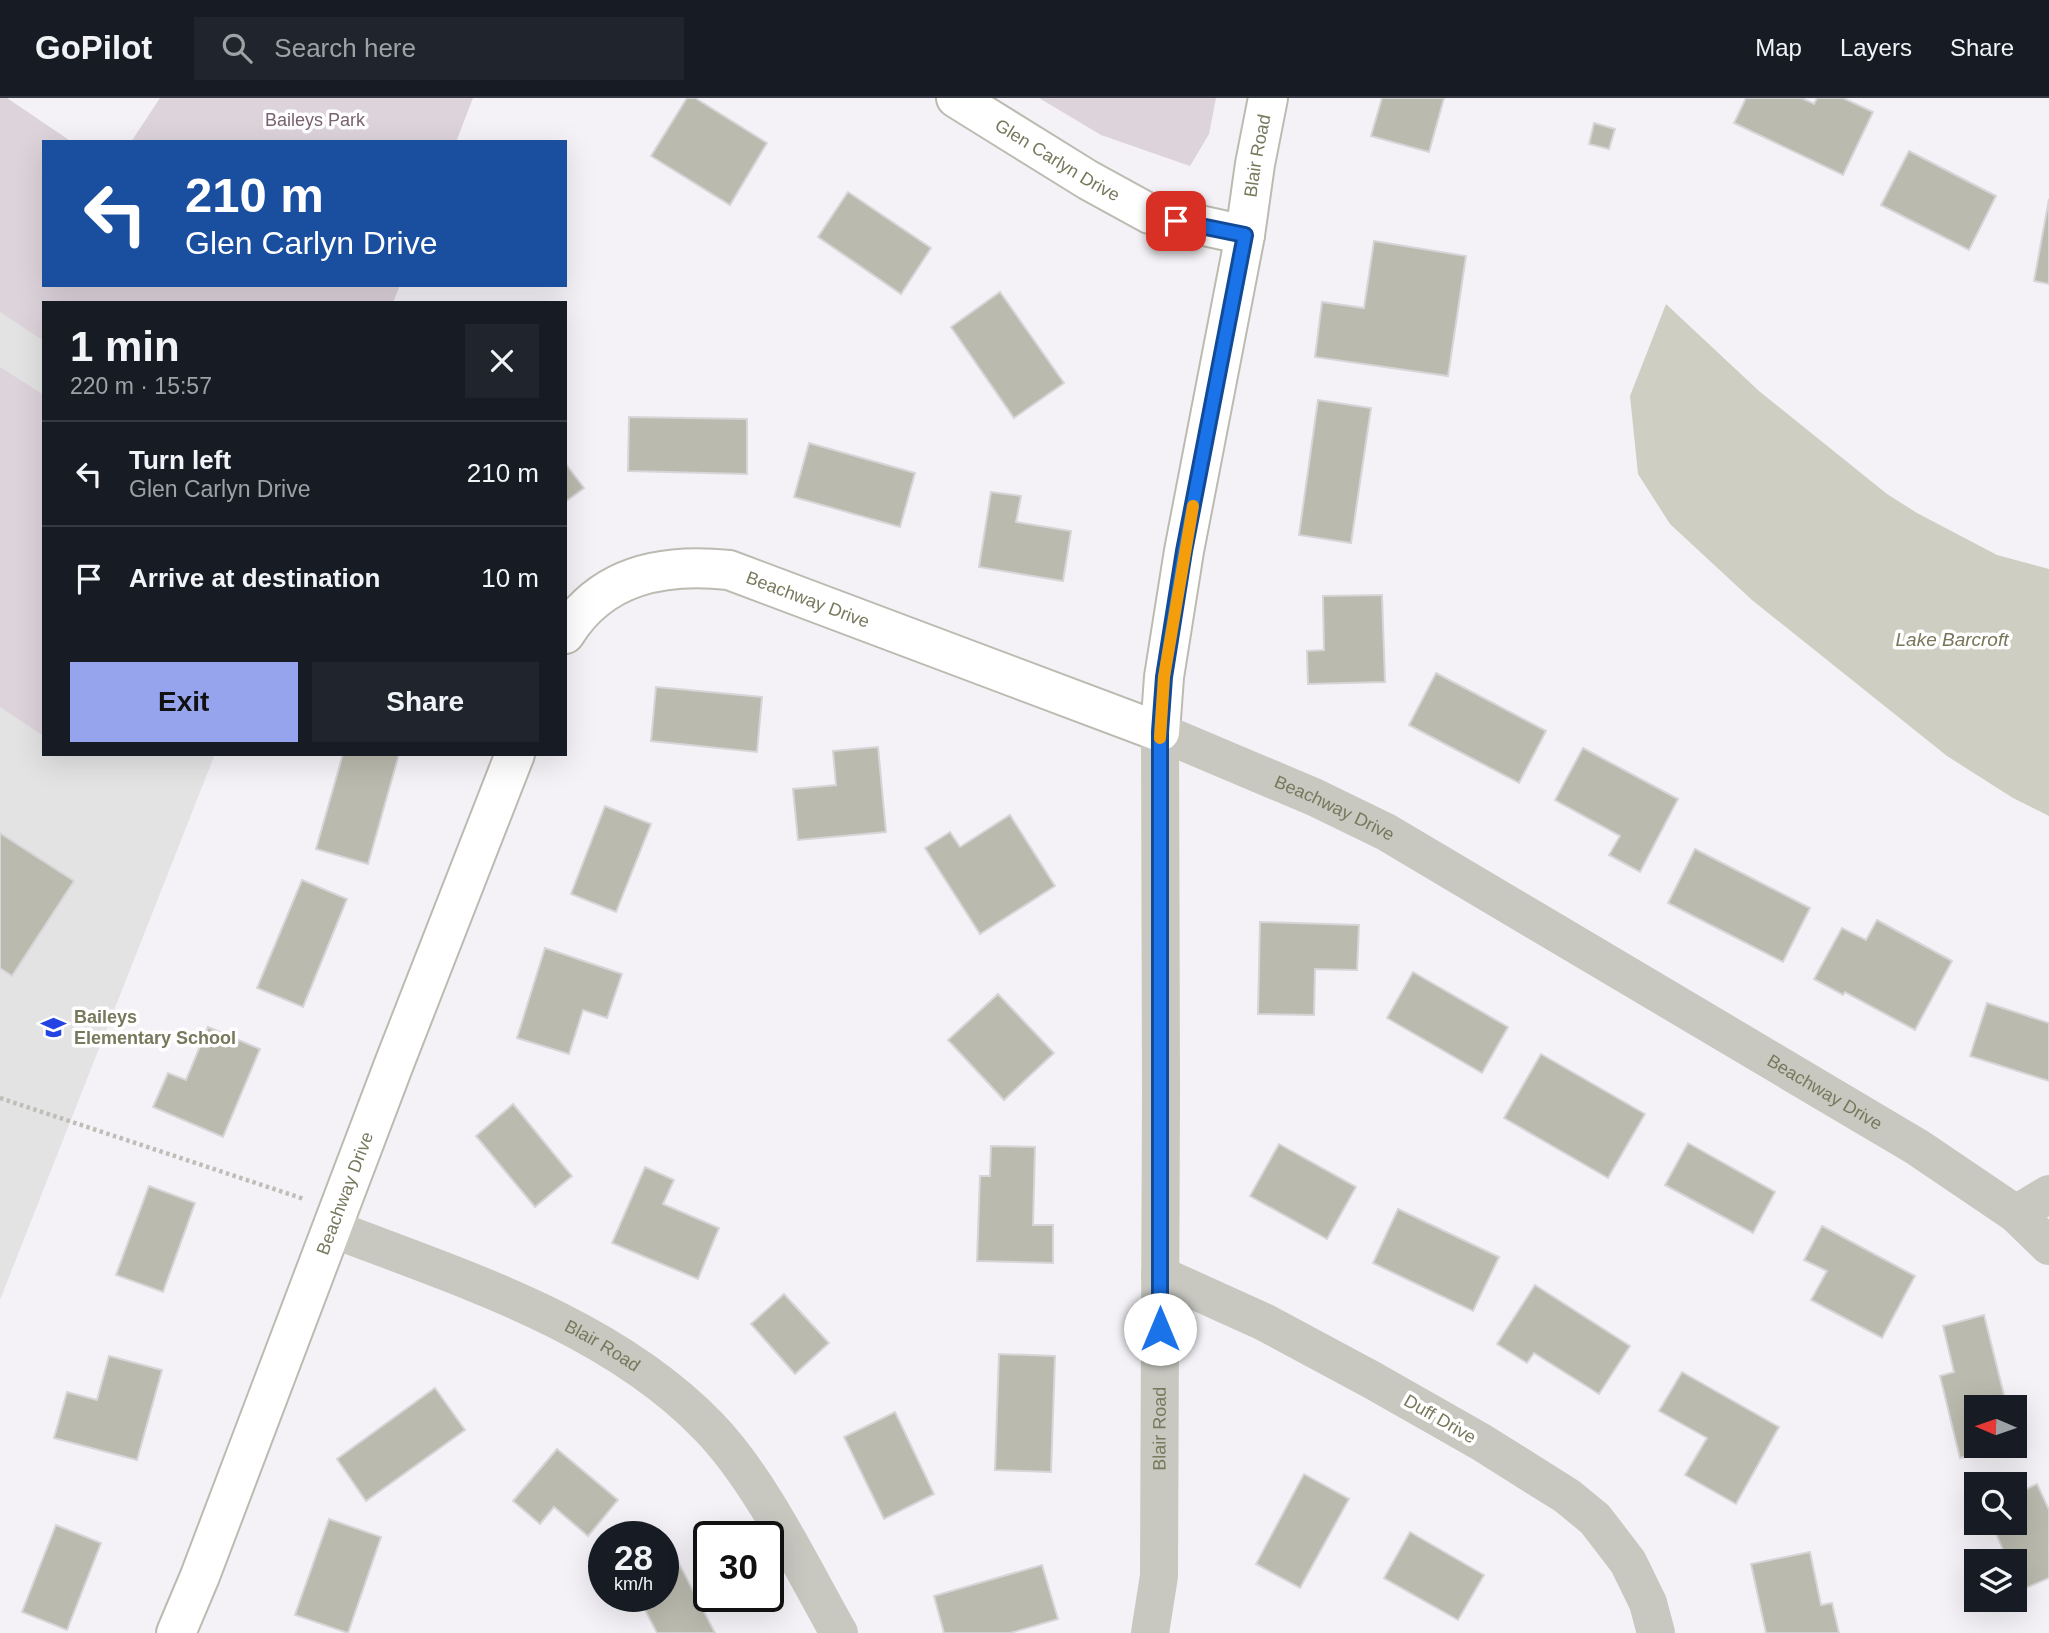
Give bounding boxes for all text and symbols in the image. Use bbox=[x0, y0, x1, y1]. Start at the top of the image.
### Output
search box bbox=[194, 17, 684, 80]
text: GoPilot bbox=[35, 29, 152, 66]
icon: search bbox=[218, 29, 256, 67]
text: Search here bbox=[274, 33, 416, 63]
text: Map bbox=[1755, 34, 1802, 61]
text: Layers bbox=[1840, 34, 1912, 61]
text: Share bbox=[1950, 34, 2014, 61]
park label: Baileys Park bbox=[265, 110, 366, 130]
street label: Blair Road bbox=[1240, 113, 1275, 199]
street label: Glen Carlyn Drive bbox=[991, 115, 1123, 205]
icon: left bbox=[70, 168, 161, 259]
text: 210 m bbox=[185, 168, 324, 222]
pin bbox=[1146, 191, 1206, 251]
icon: arrive bbox=[1157, 202, 1195, 240]
text: Glen Carlyn Drive bbox=[185, 225, 438, 261]
text: 1 min bbox=[70, 323, 180, 370]
button: close bbox=[465, 324, 539, 398]
text: 220 m · 15:57 bbox=[70, 373, 212, 399]
text: Turn left bbox=[129, 445, 231, 475]
icon: left bbox=[70, 455, 108, 493]
text: 210 m bbox=[467, 458, 539, 488]
text: Glen Carlyn Drive bbox=[129, 476, 311, 502]
icon: arrive bbox=[70, 560, 108, 598]
text: Arrive at destination bbox=[129, 563, 380, 593]
text: 10 m bbox=[481, 563, 539, 593]
street label: Beachway Drive bbox=[743, 567, 872, 632]
water label: Lake Barcroft bbox=[1896, 629, 2009, 650]
button: Exit bbox=[70, 662, 298, 742]
button: Share bbox=[312, 662, 539, 742]
street label: Beachway Drive bbox=[1271, 771, 1398, 845]
place label: Baileys Elementary School bbox=[74, 1007, 236, 1048]
school or university icon: Baileys Elementary School bbox=[40, 1013, 68, 1041]
street label: Beachway Drive bbox=[1764, 1050, 1886, 1134]
street label: Beachway Drive bbox=[313, 1129, 377, 1258]
position arrow bbox=[1123, 1292, 1197, 1366]
street label: Blair Road bbox=[561, 1316, 644, 1376]
street label: Blair Road bbox=[1149, 1387, 1170, 1471]
street label: Duff Drive bbox=[1400, 1390, 1480, 1448]
north arrow bbox=[1964, 1395, 2026, 1458]
map controls bbox=[1964, 1395, 2027, 1612]
button: search bbox=[1964, 1472, 2027, 1535]
speed limit sign: 30 bbox=[693, 1521, 784, 1612]
text: 28 bbox=[614, 1538, 653, 1577]
button: layers bbox=[1964, 1549, 2027, 1612]
text: km/h bbox=[614, 1574, 653, 1594]

